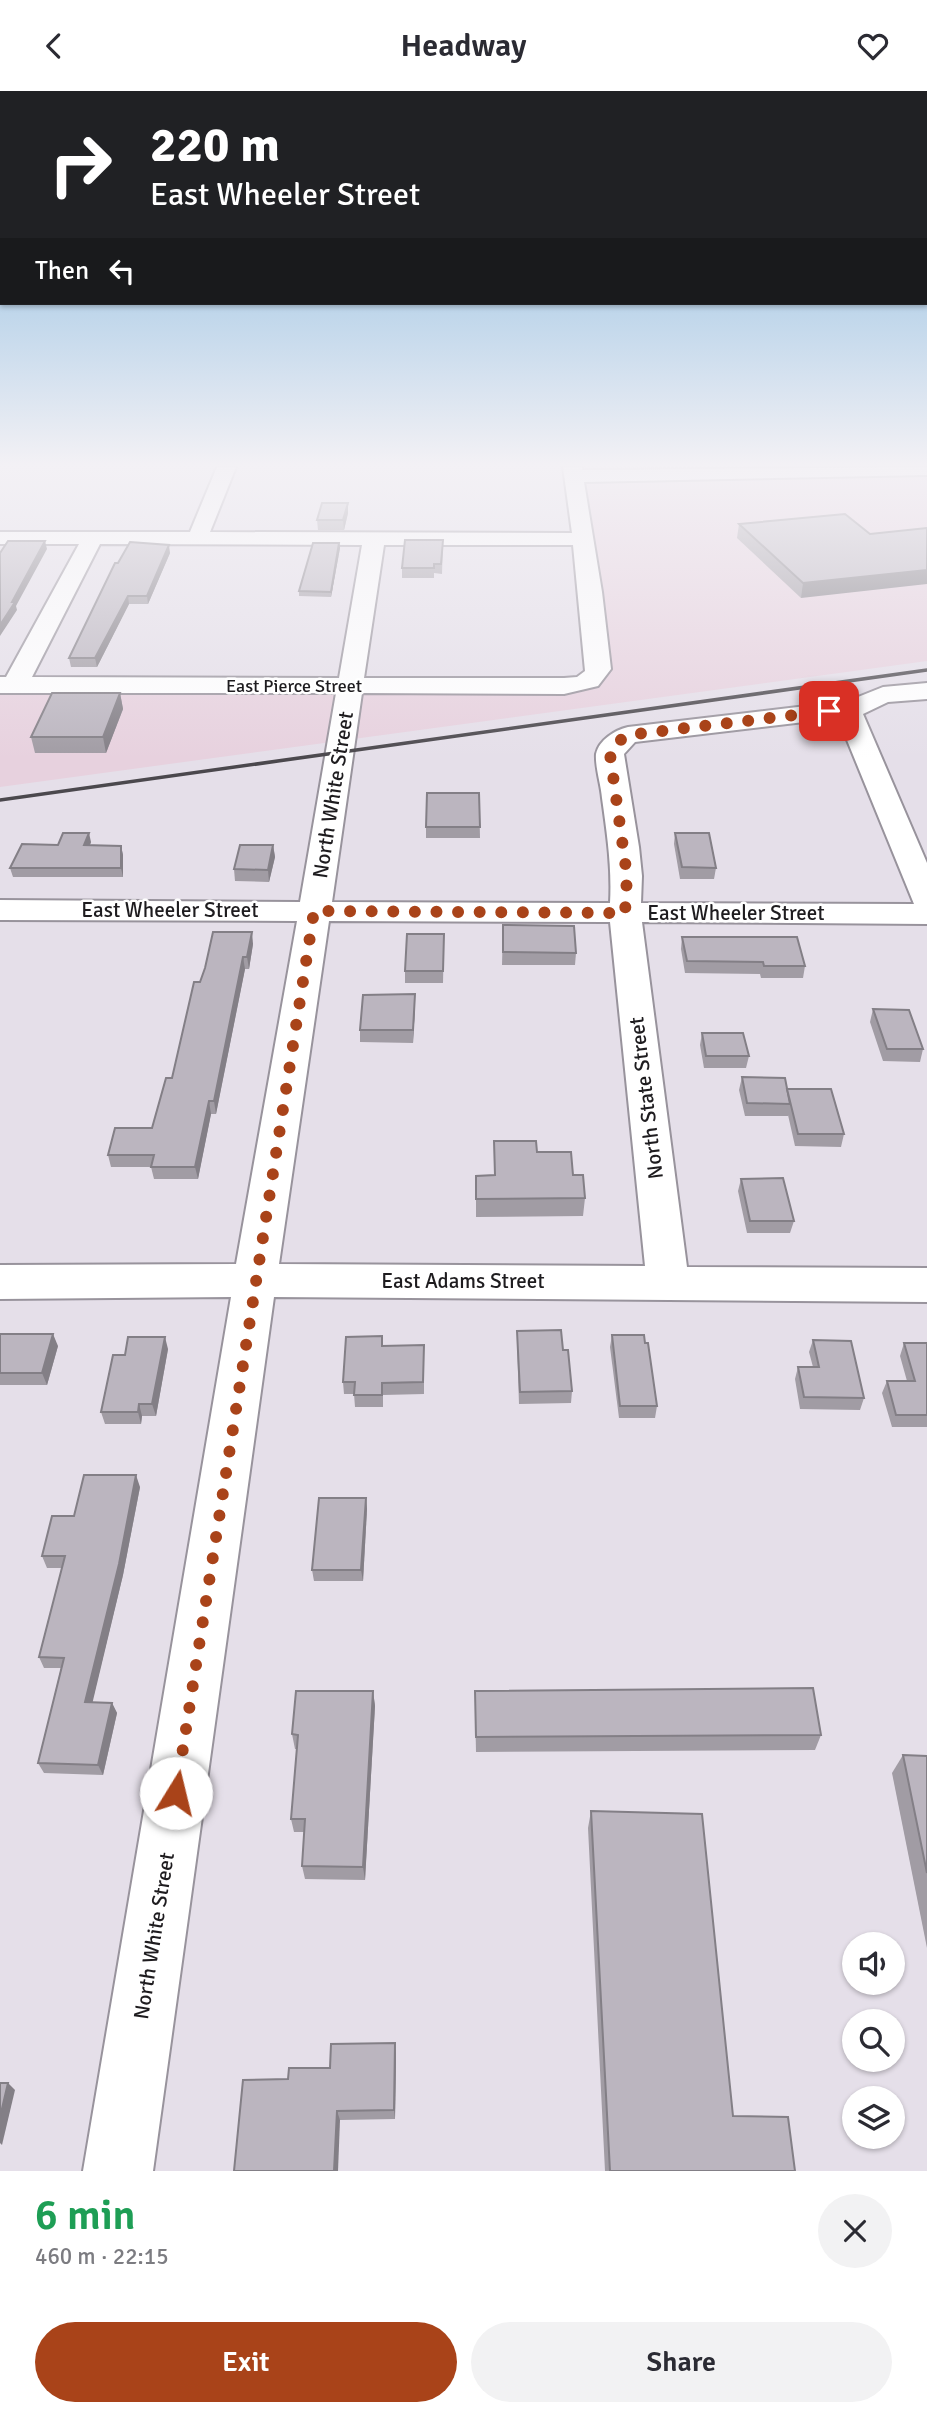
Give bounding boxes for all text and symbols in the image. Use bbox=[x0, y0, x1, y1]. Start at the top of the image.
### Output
text: Headway bbox=[401, 26, 526, 65]
icon: back bbox=[35, 27, 73, 65]
icon: heart bbox=[854, 27, 892, 65]
text: 220 m bbox=[150, 115, 280, 175]
icon: right bbox=[35, 119, 126, 210]
text: East Wheeler Street bbox=[150, 175, 420, 214]
icon: left bbox=[103, 252, 141, 290]
text: Then bbox=[35, 255, 89, 287]
street label: East Pierce Street bbox=[226, 675, 362, 697]
pin bbox=[799, 681, 859, 741]
icon: arrive bbox=[810, 692, 848, 730]
street label: North White Street bbox=[307, 710, 359, 880]
street label: East Wheeler Street bbox=[81, 897, 259, 923]
street label: East Wheeler Street bbox=[647, 900, 825, 926]
street label: North State Street bbox=[623, 1015, 669, 1181]
street label: East Adams Street bbox=[381, 1268, 545, 1294]
position arrow bbox=[139, 1756, 213, 1830]
street label: North White Street bbox=[128, 1851, 180, 2021]
map controls bbox=[842, 1932, 905, 2149]
button: sound bbox=[842, 1932, 905, 1995]
button: search bbox=[842, 2009, 905, 2072]
button: layers bbox=[842, 2086, 905, 2149]
text: 6 min bbox=[35, 2190, 136, 2241]
button: close bbox=[818, 2194, 892, 2268]
text: 460 m · 22:15 bbox=[35, 2242, 169, 2271]
button: Exit bbox=[35, 2322, 457, 2402]
button: Share bbox=[471, 2322, 892, 2402]

